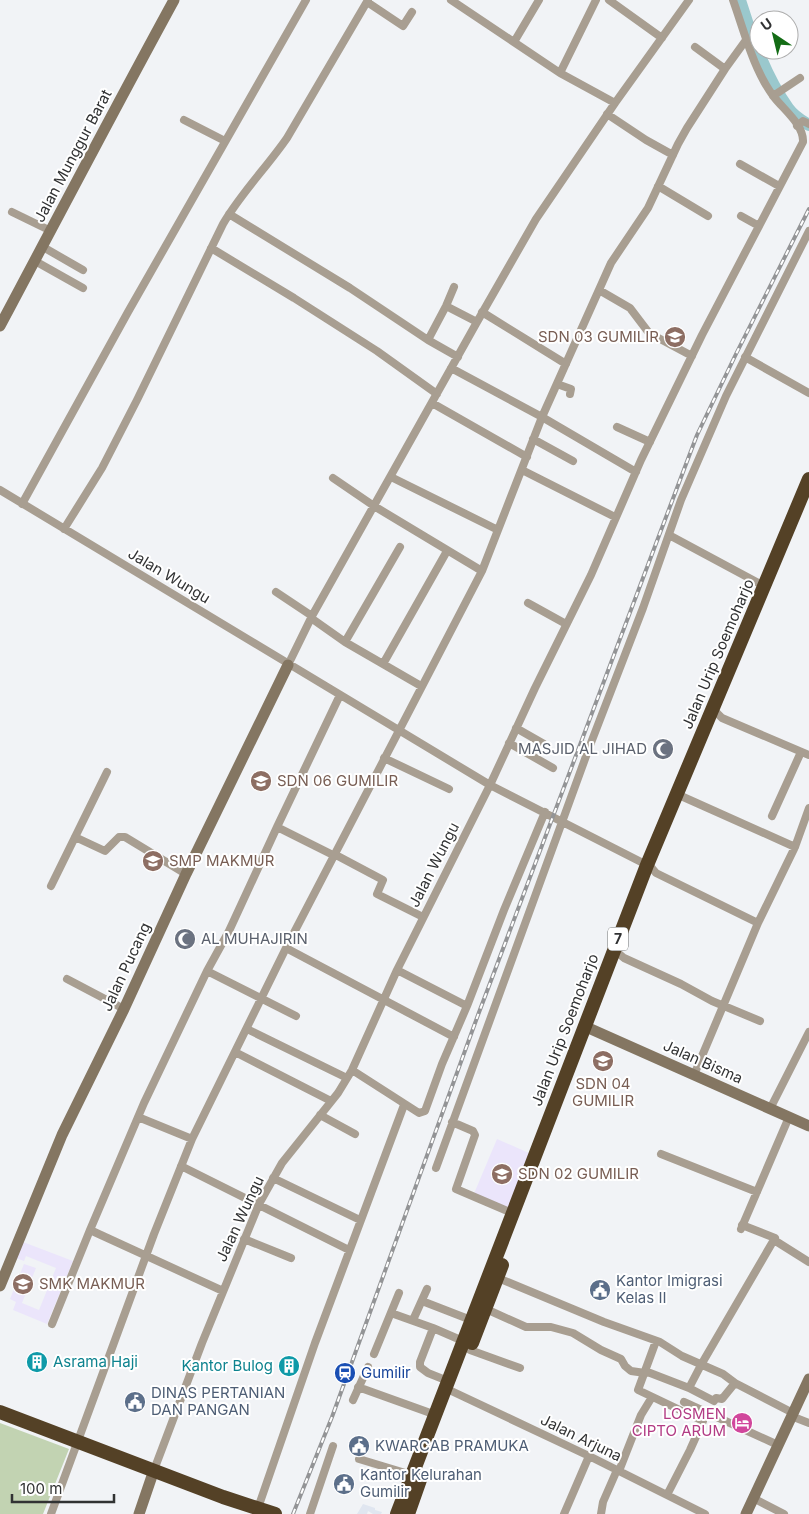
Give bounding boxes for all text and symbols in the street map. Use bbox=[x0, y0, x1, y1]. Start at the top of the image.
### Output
north arrow bbox=[749, 10, 799, 60]
text: U bbox=[757, 14, 775, 34]
street label: Jalan Munggur Barat bbox=[29, 86, 116, 225]
school or university icon: SDN 03 GUMILIR bbox=[663, 325, 687, 349]
place label: SDN 03 GUMILIR bbox=[538, 327, 659, 346]
street label: Jalan Wungu bbox=[125, 544, 214, 608]
street label: Jalan Urip Soemoharjo bbox=[677, 576, 758, 732]
mosque icon: MASJID AL JIHAD bbox=[651, 737, 675, 761]
place label: MASJID AL JIHAD bbox=[518, 739, 647, 758]
school or university icon: SDN 06 GUMILIR bbox=[249, 769, 273, 793]
place label: SDN 06 GUMILIR bbox=[277, 771, 398, 790]
street label: Jalan Wungu bbox=[404, 819, 463, 910]
school or university icon: SMP MAKMUR bbox=[141, 849, 165, 873]
place label: SMP MAKMUR bbox=[169, 851, 275, 870]
street label: Jalan Pucang bbox=[97, 919, 154, 1014]
mosque icon: AL MUHAJIRIN bbox=[173, 927, 197, 951]
road number: 7 bbox=[608, 928, 628, 951]
place label: AL MUHAJIRIN bbox=[201, 929, 308, 948]
street label: Jalan Urip Soemoharjo bbox=[527, 951, 602, 1109]
street label: Jalan Bisma bbox=[660, 1036, 746, 1088]
school or university icon: SDN 04 GUMILIR bbox=[591, 1049, 615, 1073]
place label: SDN 04 GUMILIR bbox=[572, 1074, 634, 1110]
school or university icon: SDN 02 GUMILIR bbox=[490, 1162, 514, 1186]
place label: SDN 02 GUMILIR bbox=[518, 1164, 639, 1183]
street label: Jalan Wungu bbox=[211, 1173, 268, 1265]
place label: Kantor Imigrasi Kelas II bbox=[616, 1271, 723, 1307]
school or university icon: SMK MAKMUR bbox=[11, 1272, 35, 1296]
place label: SMK MAKMUR bbox=[39, 1274, 145, 1293]
public building icon: Kantor Imigrasi Kelas II bbox=[588, 1278, 612, 1302]
building icon: Asrama Haji bbox=[25, 1350, 49, 1374]
place label: Asrama Haji bbox=[53, 1352, 138, 1371]
building icon: Kantor Bulog bbox=[277, 1354, 301, 1378]
place label: Kantor Bulog bbox=[182, 1356, 273, 1375]
station icon: Gumilir bbox=[333, 1361, 357, 1385]
place label: Gumilir bbox=[361, 1363, 411, 1382]
place label: DINAS PERTANIAN DAN PANGAN bbox=[151, 1383, 285, 1419]
public building icon: DINAS PERTANIAN DAN PANGAN bbox=[123, 1390, 147, 1414]
place label: LOSMEN CIPTO ARUM bbox=[632, 1404, 726, 1440]
street label: Jalan Arjuna bbox=[537, 1410, 625, 1465]
hotel icon: LOSMEN CIPTO ARUM bbox=[730, 1411, 754, 1435]
public building icon: KWARCAB PRAMUKA bbox=[347, 1434, 371, 1458]
place label: KWARCAB PRAMUKA bbox=[375, 1436, 529, 1455]
place label: Kantor Kelurahan Gumilir bbox=[360, 1465, 482, 1501]
scale bar bbox=[12, 1472, 115, 1504]
public building icon: Kantor Kelurahan Gumilir bbox=[332, 1472, 356, 1496]
text: 100 m bbox=[20, 1479, 62, 1498]

